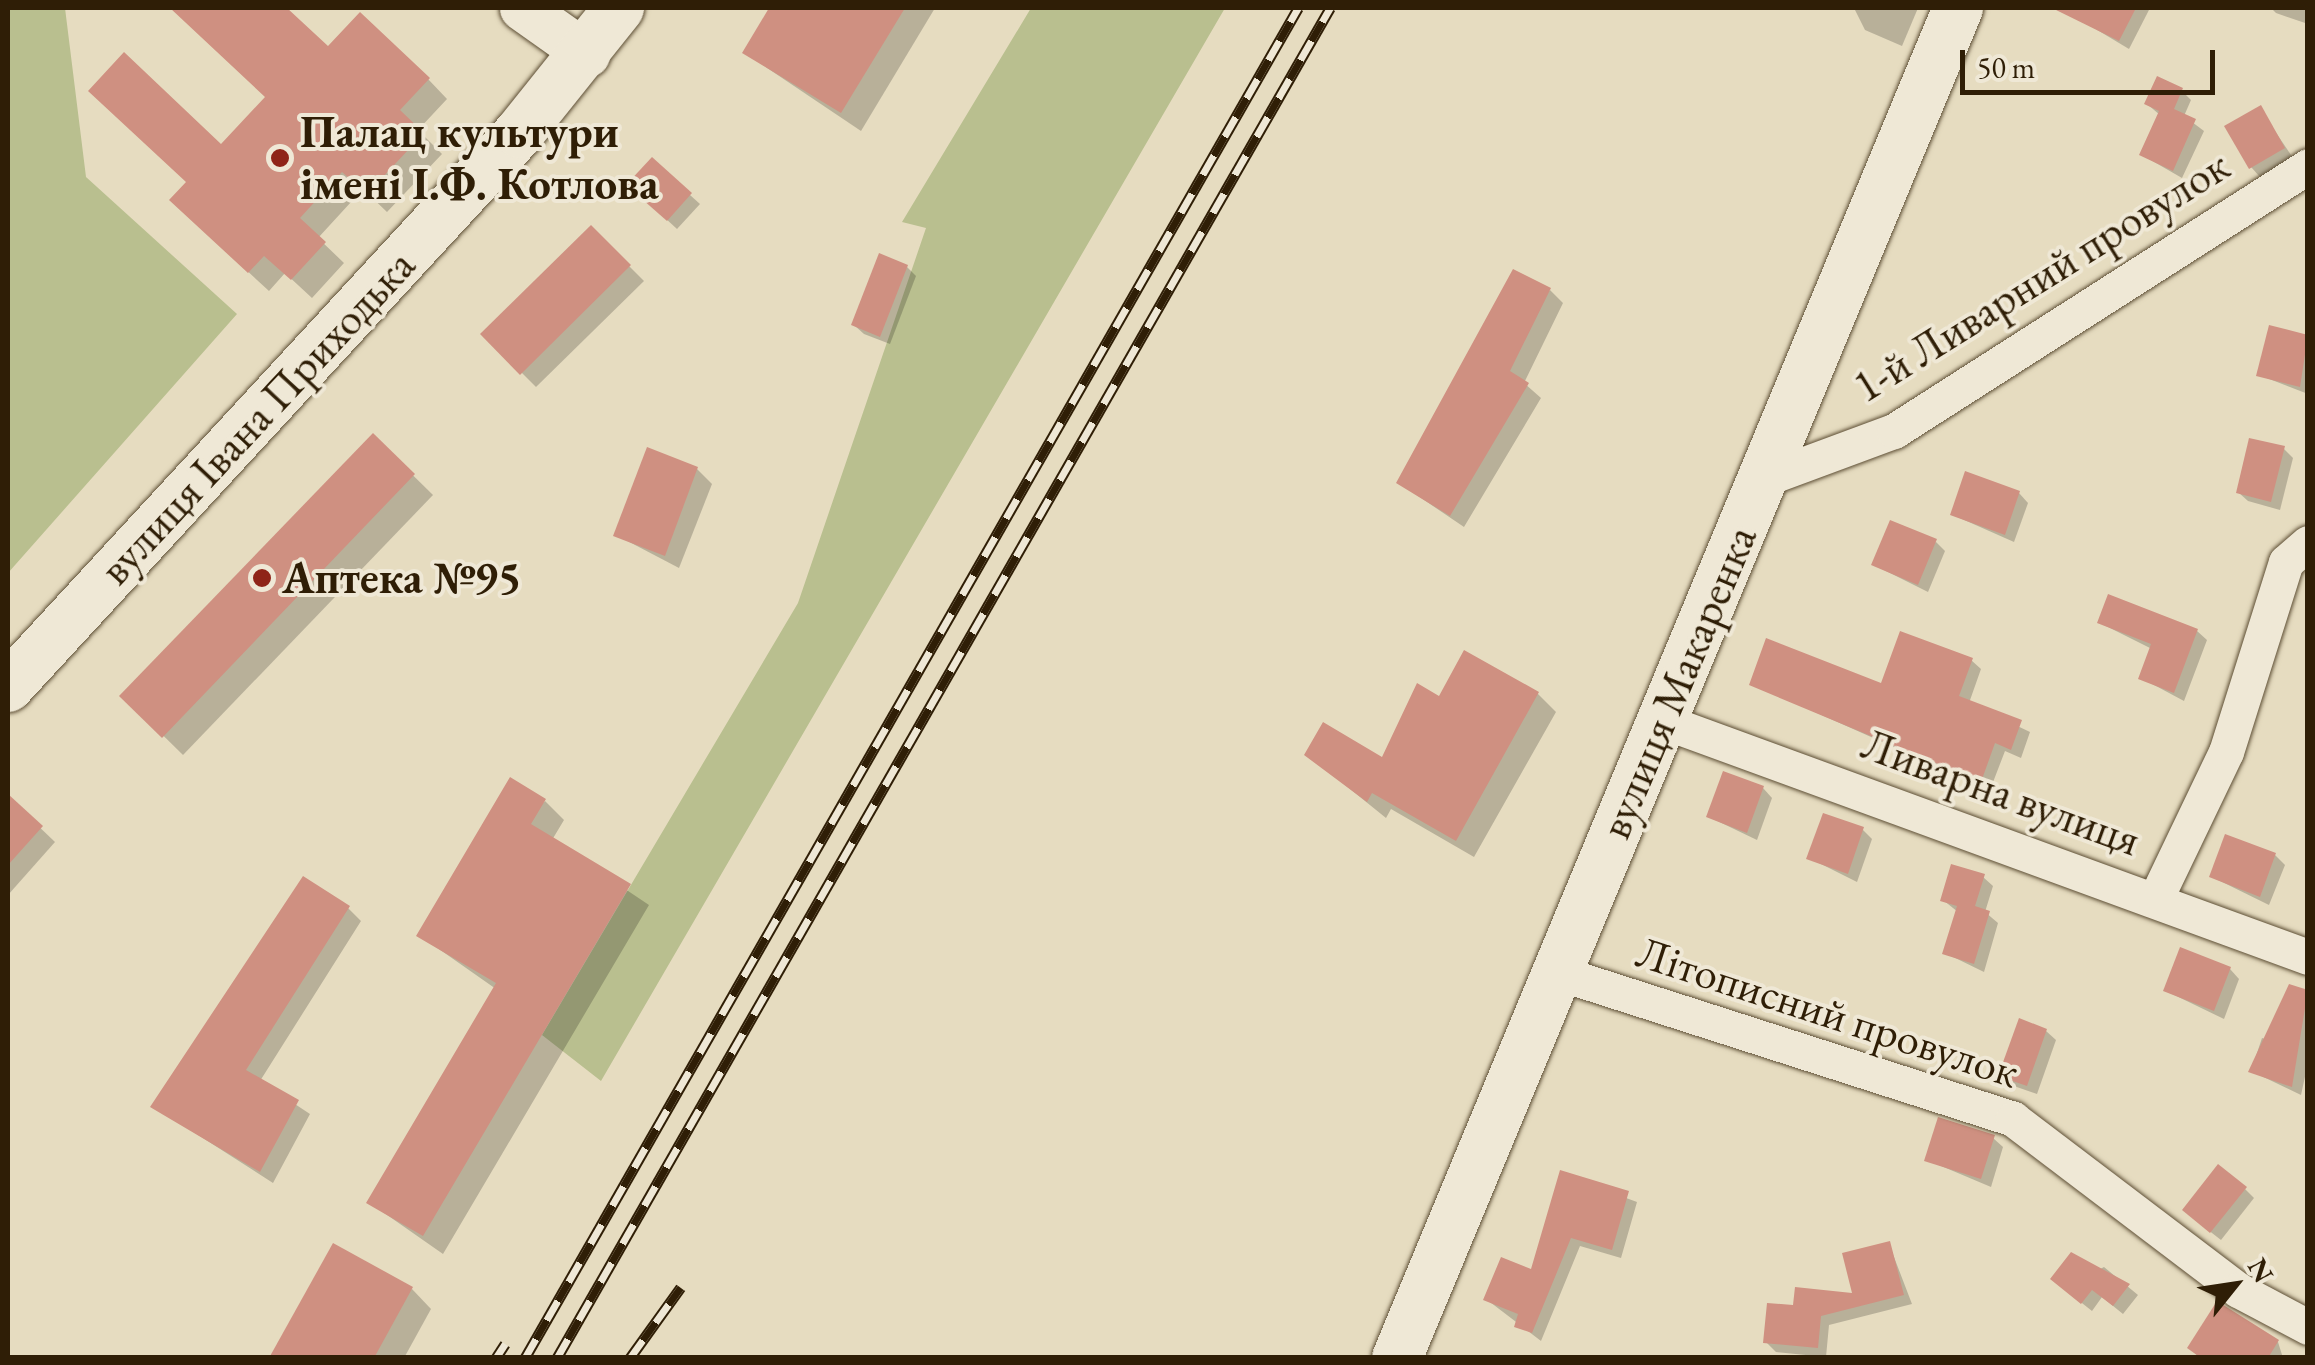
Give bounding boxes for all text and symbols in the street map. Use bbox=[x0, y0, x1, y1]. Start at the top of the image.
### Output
scale bar bbox=[1965, 30, 2220, 92]
text: 50 m bbox=[1977, 48, 2035, 87]
place label: Палац культури імені І.Ф. Котлова bbox=[300, 105, 659, 211]
street label: 1-й Ливарний провулок bbox=[1843, 138, 2239, 414]
marker: Палац культури імені І.Ф. Котлова bbox=[269, 147, 291, 169]
street label: вулиця Івана Приходька bbox=[88, 238, 426, 596]
street label: вулиця Макаренка bbox=[1588, 518, 1768, 846]
place label: Аптека №95 bbox=[282, 551, 522, 605]
marker: Аптека №95 bbox=[251, 567, 273, 589]
street label: Ливарна вулиця bbox=[1854, 717, 2148, 867]
street label: Літописний провулок bbox=[1630, 925, 2026, 1099]
north arrow bbox=[2185, 1235, 2285, 1335]
text: N bbox=[2240, 1251, 2282, 1289]

